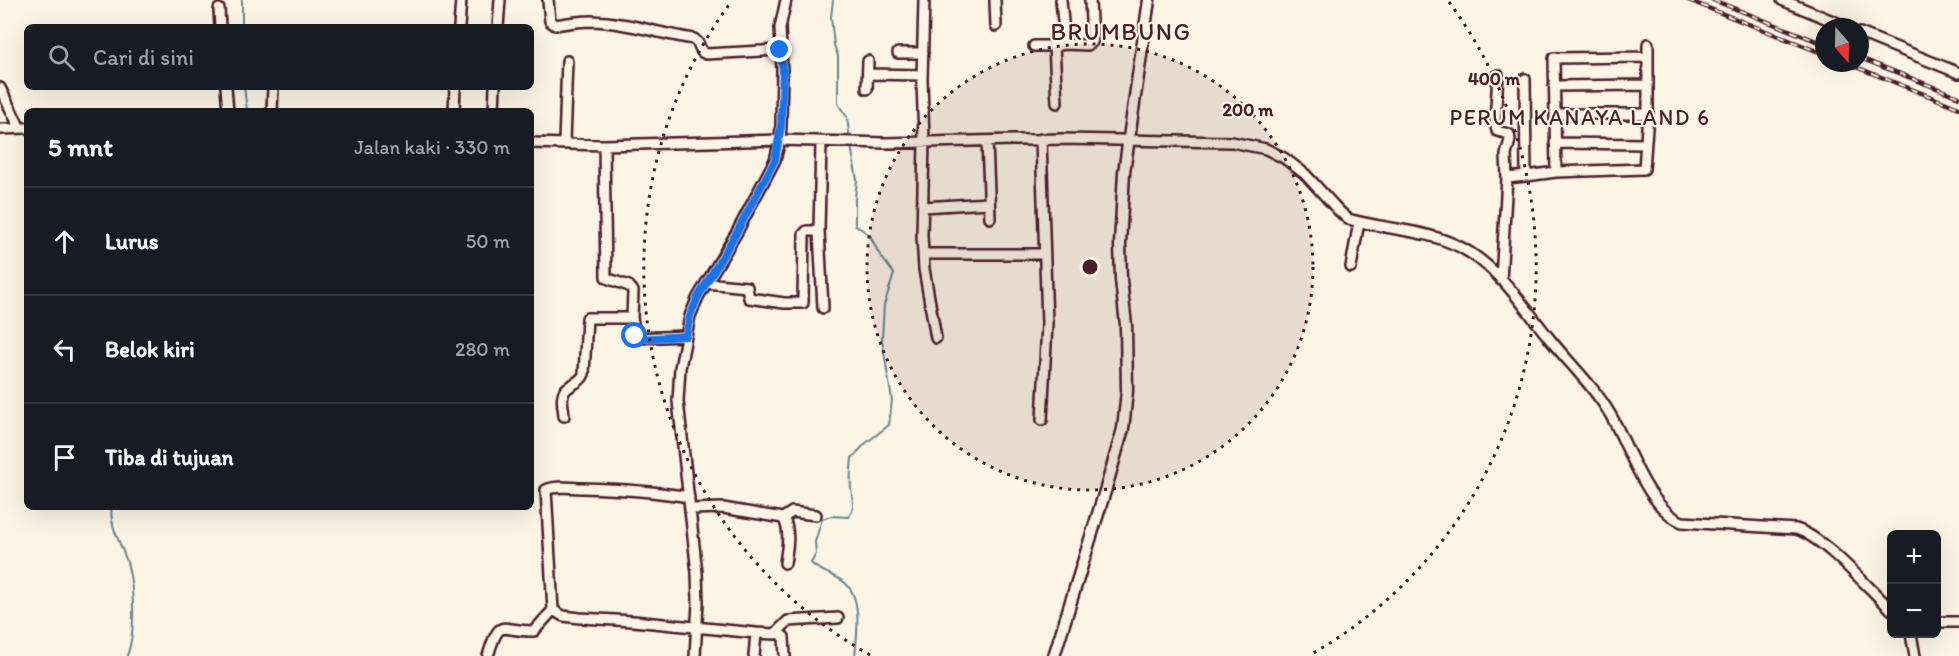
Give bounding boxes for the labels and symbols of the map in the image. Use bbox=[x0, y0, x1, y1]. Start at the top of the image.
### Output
district label: BRUMBUNG bbox=[1051, 17, 1191, 46]
north arrow bbox=[1815, 18, 1869, 72]
route end bbox=[766, 36, 792, 62]
text: 400 m bbox=[1468, 68, 1521, 90]
text: 200 m bbox=[1223, 99, 1274, 121]
district label: PERUM KANAYA LAND 6 bbox=[1450, 104, 1710, 131]
centre of rings bbox=[1080, 257, 1100, 277]
route start bbox=[621, 322, 647, 348]

